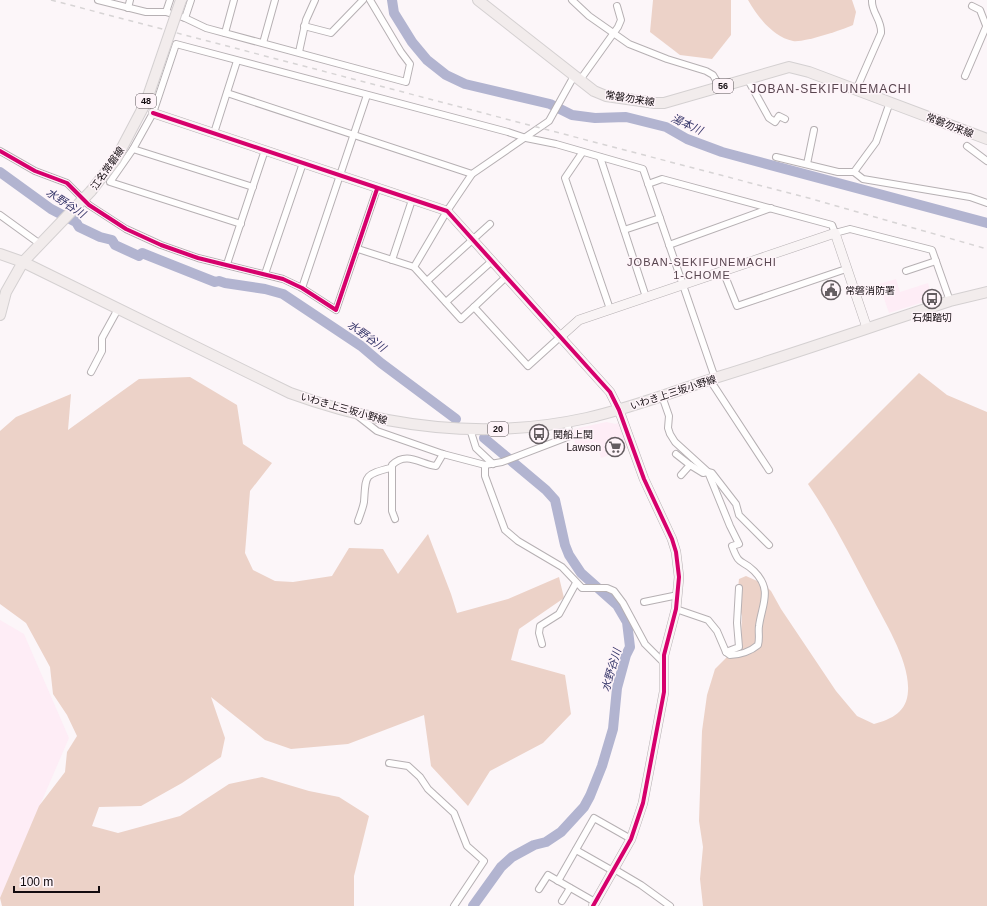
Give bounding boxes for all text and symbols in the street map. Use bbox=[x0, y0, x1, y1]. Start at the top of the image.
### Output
road number: 56 bbox=[713, 79, 733, 93]
district label: JOBAN-SEKIFUNEMACHI bbox=[750, 82, 912, 96]
street label: 常磐勿来線 bbox=[604, 89, 655, 108]
road number: 48 bbox=[136, 94, 156, 108]
street label: 常磐勿来線 bbox=[925, 111, 975, 140]
water label: 湯本川 bbox=[670, 112, 705, 137]
street label: 江名常磐線 bbox=[89, 145, 126, 192]
water label: 水野谷川 bbox=[44, 186, 89, 221]
district label: JOBAN-SEKIFUNEMACHI 1-CHOME bbox=[627, 256, 777, 281]
public building icon: 常磐消防署 bbox=[820, 279, 842, 301]
place label: 常磐消防署 bbox=[845, 285, 895, 296]
bus stop icon: 石畑踏切 bbox=[921, 288, 943, 310]
place label: 石畑踏切 bbox=[912, 312, 952, 323]
water label: 水野谷川 bbox=[346, 318, 389, 354]
street label: いわき上三坂小野線 bbox=[629, 373, 718, 412]
street label: いわき上三坂小野線 bbox=[299, 391, 389, 426]
road number: 20 bbox=[488, 422, 508, 436]
bus stop icon: 関船上関 bbox=[528, 423, 550, 445]
place label: 関船上関 bbox=[553, 429, 593, 440]
supermarket icon: Lawson bbox=[604, 436, 626, 458]
place label: Lawson bbox=[567, 442, 601, 453]
water label: 水野谷川 bbox=[599, 646, 623, 693]
scale bar bbox=[14, 868, 99, 894]
text: 100 m bbox=[20, 875, 53, 889]

